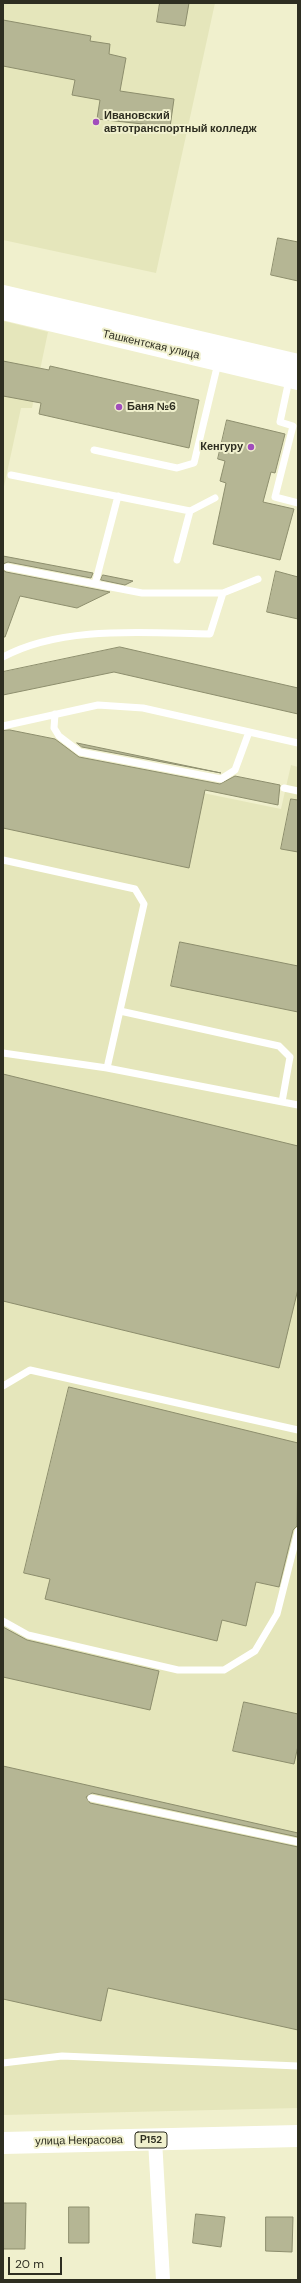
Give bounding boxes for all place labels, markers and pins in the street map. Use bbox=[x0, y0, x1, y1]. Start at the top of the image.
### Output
place label: Ивановский автотранспортный колледж bbox=[104, 109, 257, 135]
marker: Ивановский автотранспортный колледж bbox=[91, 117, 101, 127]
place label: Баня №6 bbox=[127, 400, 176, 414]
marker: Баня №6 bbox=[114, 402, 124, 412]
place label: Кенгуру bbox=[200, 440, 243, 454]
marker: Кенгуру bbox=[246, 442, 256, 452]

